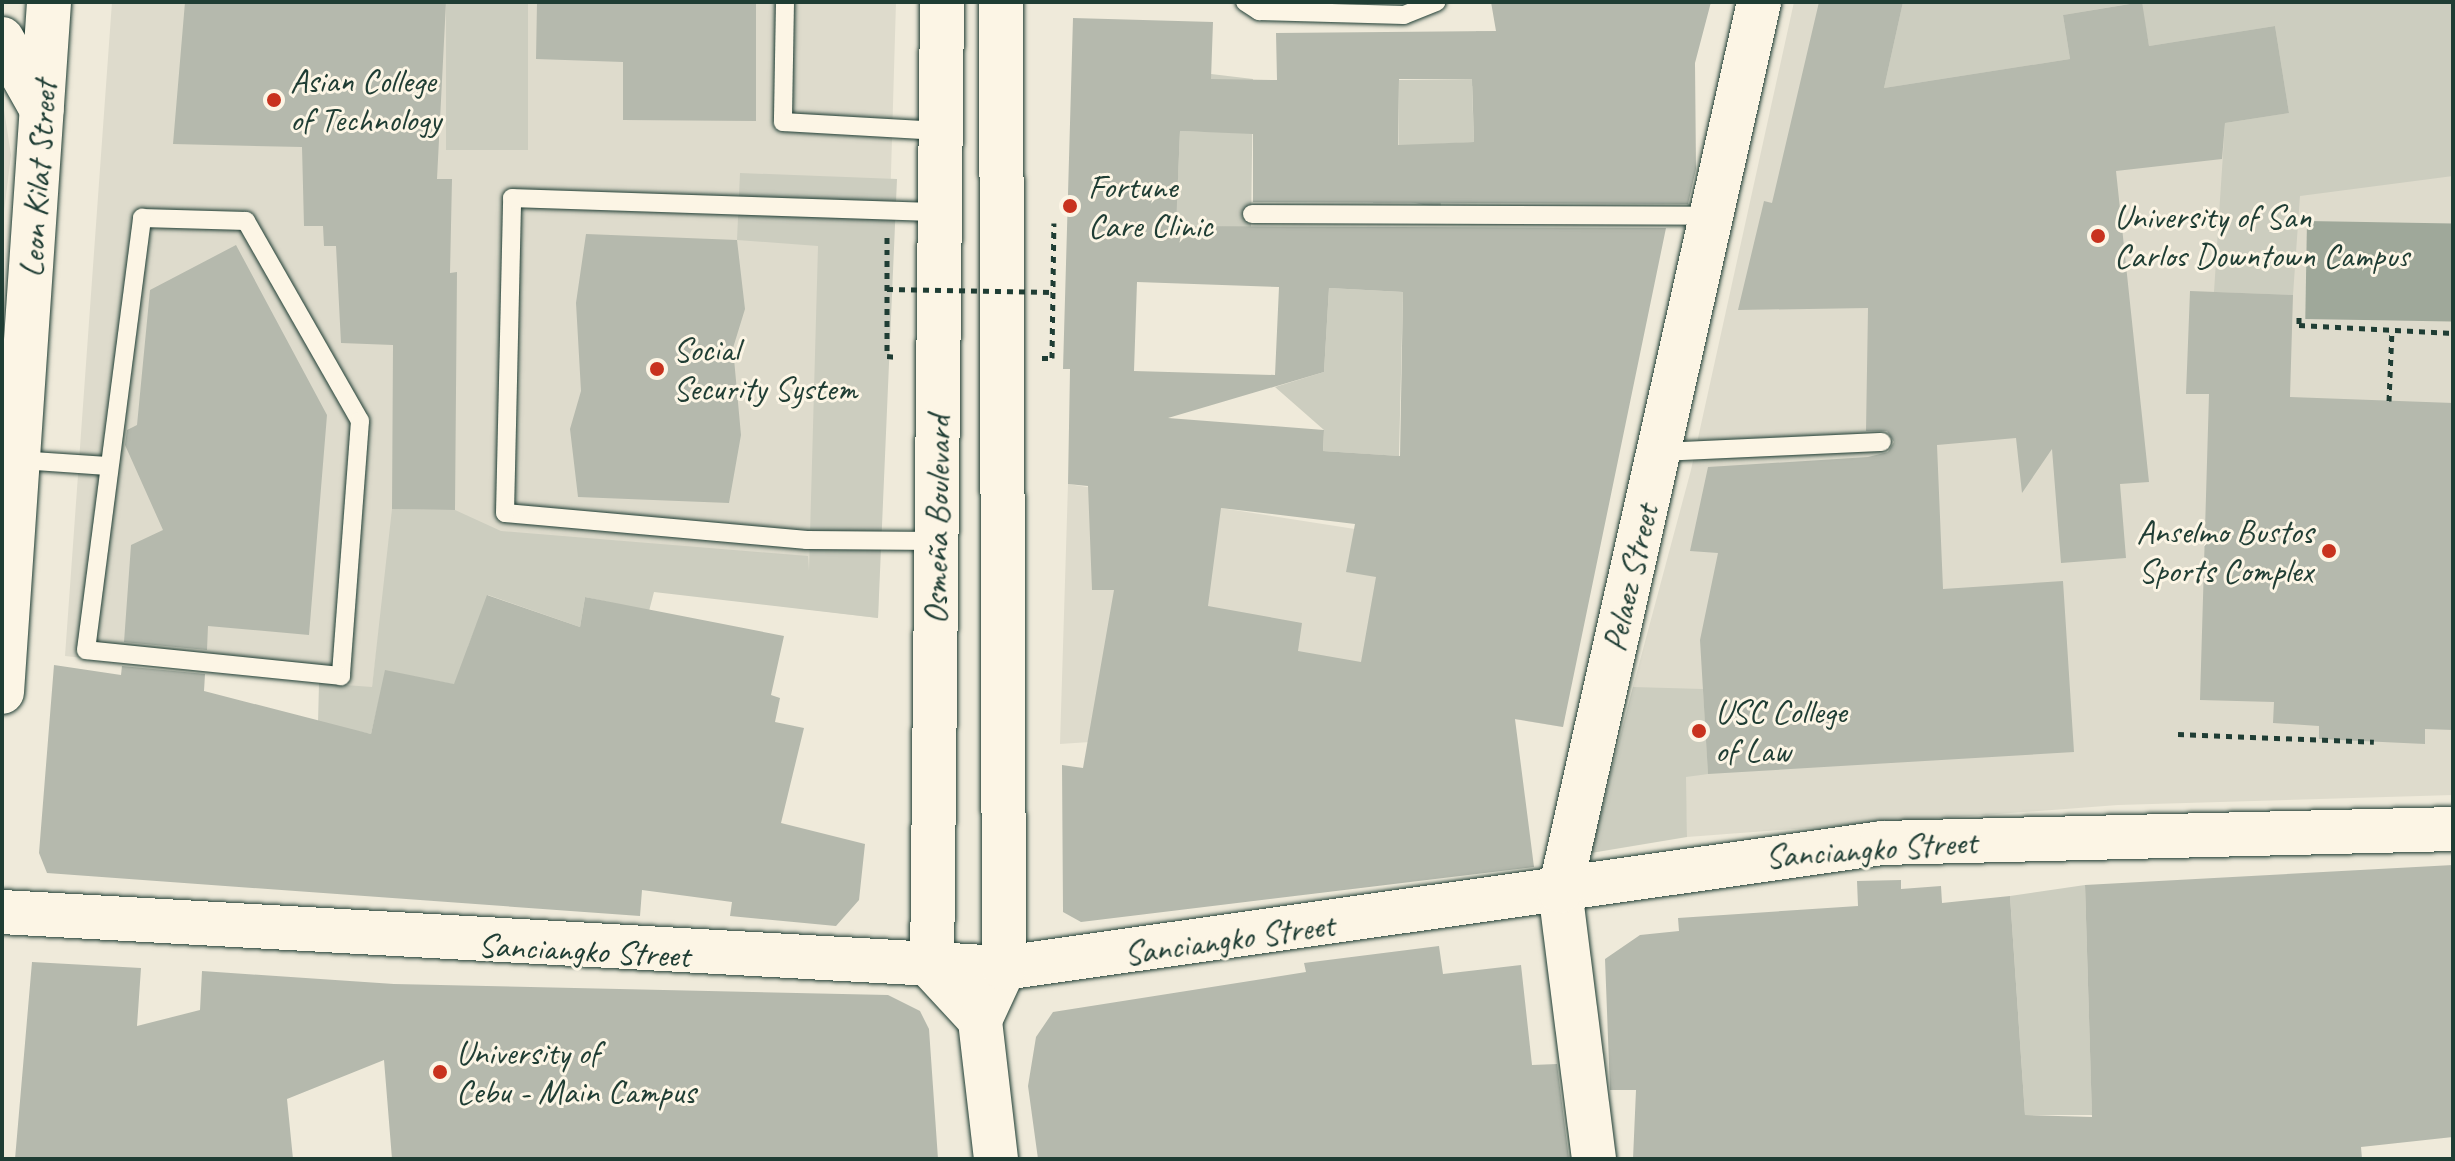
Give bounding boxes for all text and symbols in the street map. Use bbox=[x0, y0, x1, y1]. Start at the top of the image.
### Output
place label: Asian College of Technology bbox=[290, 60, 440, 140]
street label: Leon Kilat Street bbox=[11, 79, 65, 279]
marker: Asian College of Technology bbox=[265, 91, 283, 109]
place label: Fortune Care Clinic bbox=[1088, 166, 1213, 246]
marker: Fortune Care Clinic bbox=[1059, 195, 1081, 217]
place label: University of San Carlos Downtown Campus bbox=[2114, 196, 2411, 276]
marker: University of San Carlos Downtown Campus bbox=[2089, 227, 2107, 245]
place label: Social Security System bbox=[673, 329, 855, 408]
marker: Social Security System bbox=[648, 360, 666, 378]
street label: Osmeña Boulevard bbox=[915, 415, 959, 625]
street label: Pelaez Street bbox=[1593, 500, 1667, 656]
place label: Anselmo Bustos Sports Complex bbox=[2137, 511, 2313, 590]
marker: Anselmo Bustos Sports Complex bbox=[2320, 542, 2338, 560]
place label: USC College of Law bbox=[1715, 691, 1846, 770]
marker: USC College of Law bbox=[1690, 722, 1708, 740]
street label: Sanciangko Street bbox=[1764, 821, 1978, 877]
street label: Sanciangko Street bbox=[1121, 904, 1337, 974]
street label: Sanciangko Street bbox=[477, 924, 691, 976]
place label: University of Cebu - Main Campus bbox=[456, 1032, 694, 1112]
marker: University of Cebu - Main Campus bbox=[431, 1063, 449, 1081]

